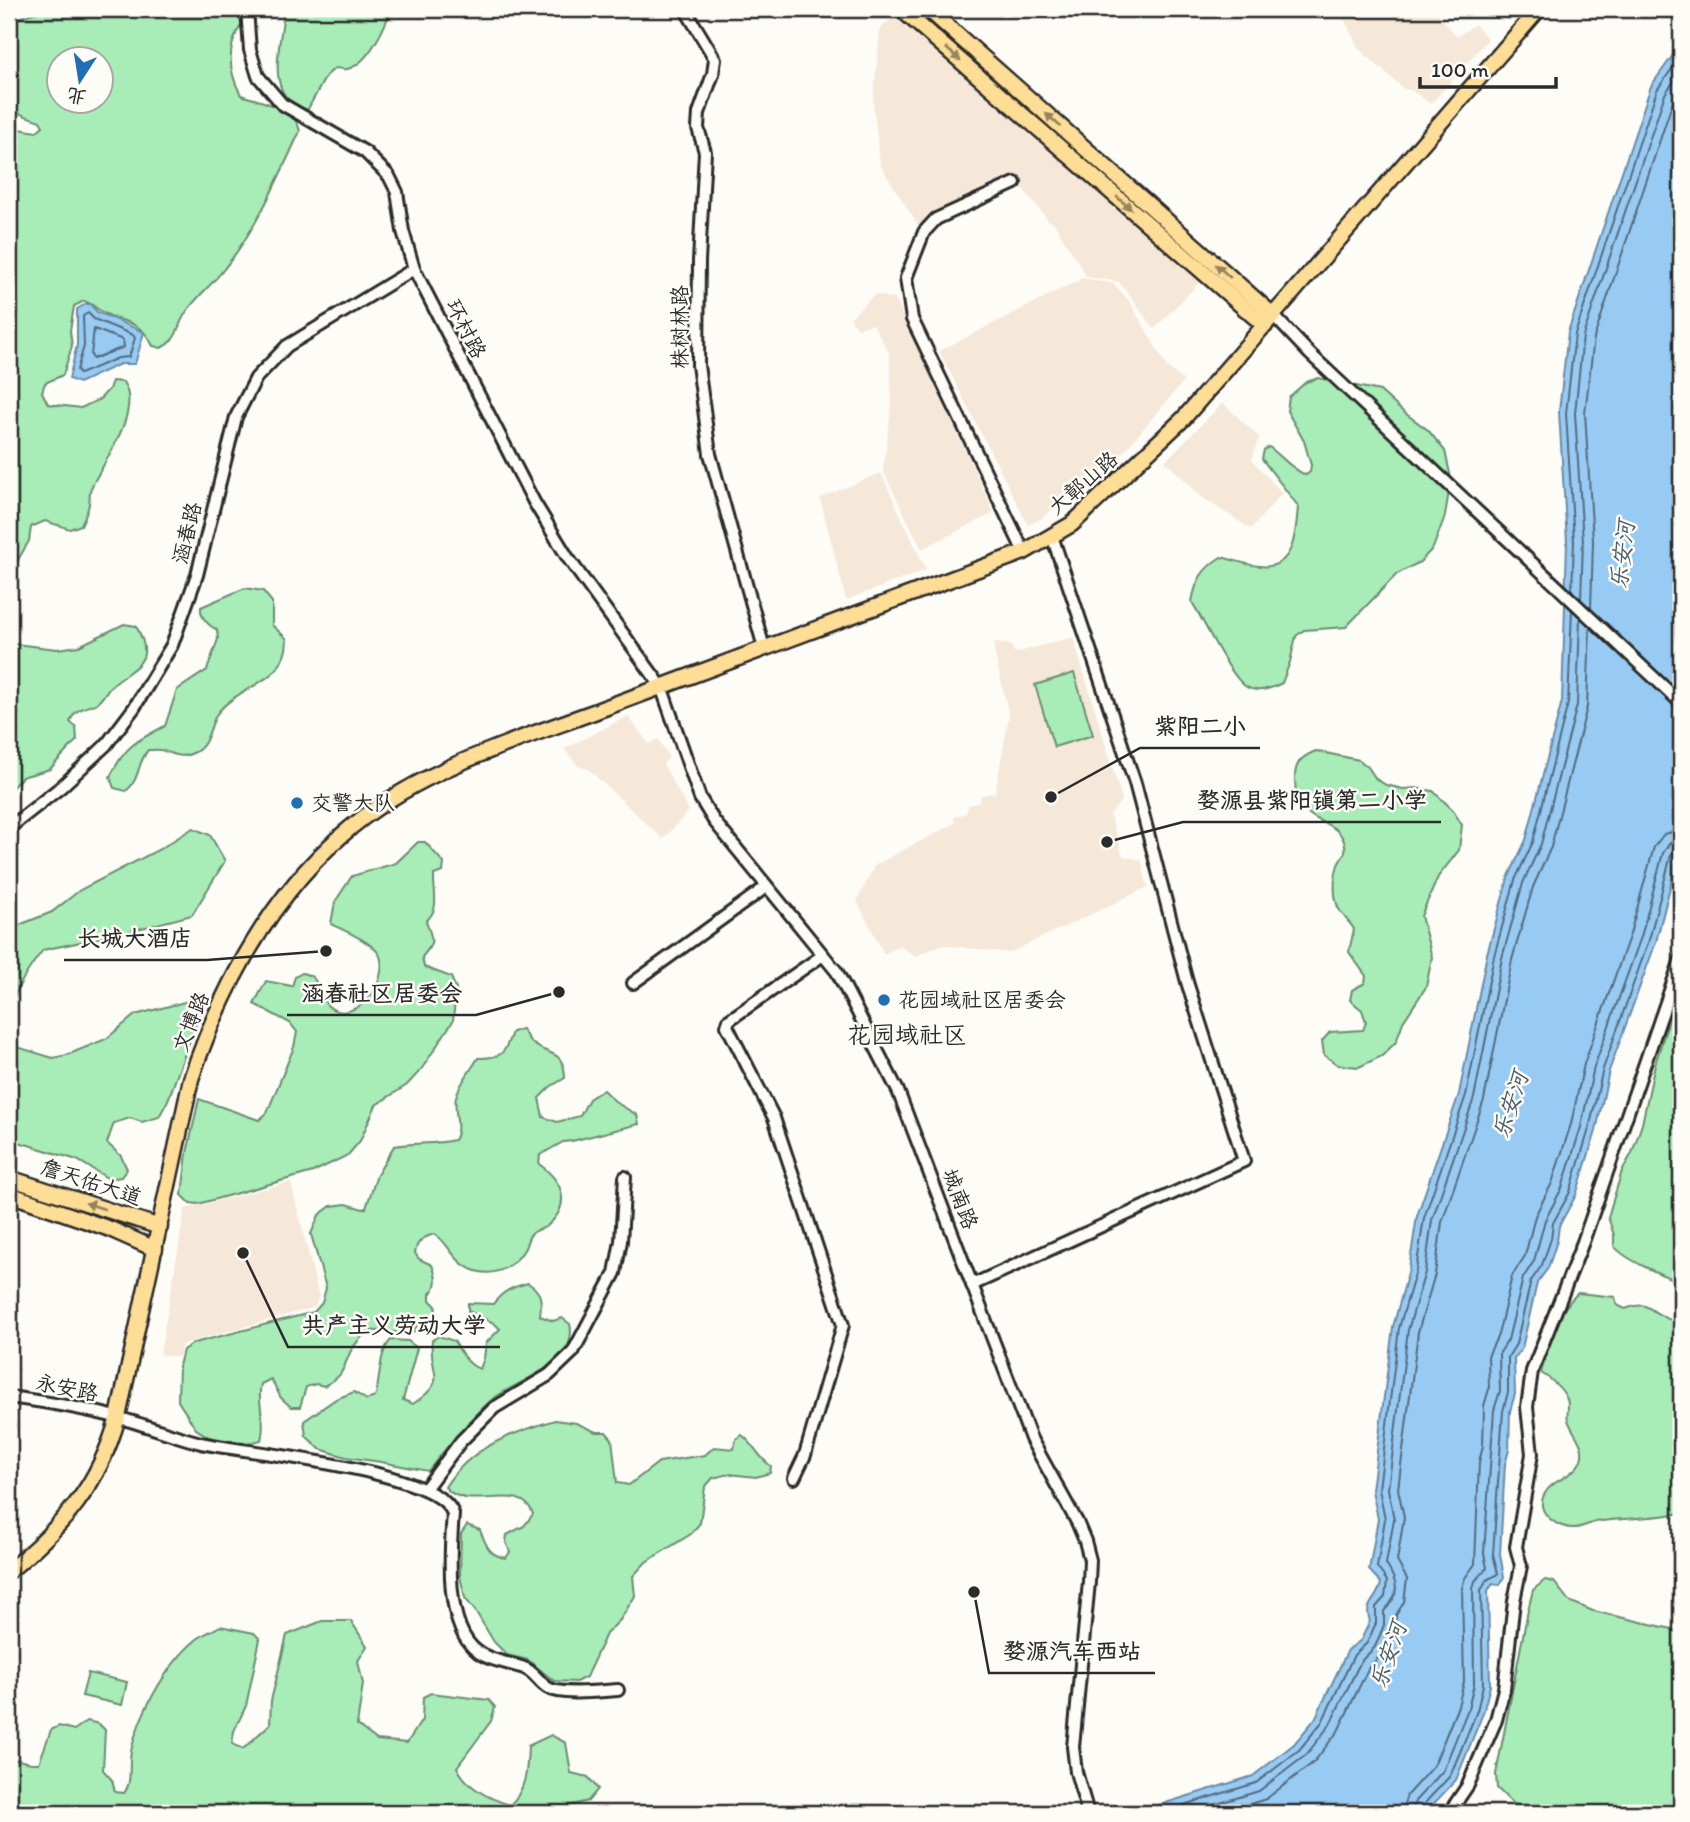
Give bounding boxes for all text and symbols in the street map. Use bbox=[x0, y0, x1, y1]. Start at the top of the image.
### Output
north arrow bbox=[46, 46, 116, 116]
one-way arrow bbox=[944, 46, 962, 62]
scale bar bbox=[1420, 46, 1557, 90]
text: 100 m bbox=[1431, 57, 1489, 82]
text: 北 bbox=[65, 83, 88, 109]
one-way arrow bbox=[1044, 112, 1062, 128]
one-way arrow bbox=[1115, 195, 1133, 211]
one-way arrow bbox=[1214, 263, 1232, 279]
street label: 株树林路 bbox=[667, 285, 692, 369]
street label: 环村路 bbox=[441, 295, 492, 363]
street label: 大鄣山路 bbox=[1043, 446, 1123, 520]
street label: 涵春路 bbox=[167, 499, 206, 566]
water label: 乐安河 bbox=[1604, 515, 1641, 591]
callout: 紫阳二小 bbox=[1140, 704, 1260, 748]
text: 紫阳二小 bbox=[1154, 712, 1246, 740]
callout: 婺源县紫阳镇第二小学 bbox=[1183, 778, 1441, 822]
text: 婺源县紫阳镇第二小学 bbox=[1197, 786, 1427, 814]
place label: 交警大队 bbox=[311, 790, 395, 815]
marker: 交警大队 bbox=[289, 795, 305, 811]
callout: 长城大酒店 bbox=[64, 916, 207, 960]
text: 长城大酒店 bbox=[78, 924, 193, 952]
callout: 涵春社区居委会 bbox=[287, 971, 476, 1015]
text: 涵春社区居委会 bbox=[302, 979, 463, 1007]
place label: 花园域社区居委会 bbox=[898, 987, 1066, 1012]
street label: 文博路 bbox=[167, 988, 214, 1056]
marker: 花园域社区居委会 bbox=[876, 992, 892, 1008]
district label: 花园域社区 bbox=[847, 1020, 967, 1049]
water label: 乐安河 bbox=[1486, 1064, 1535, 1142]
street label: 詹天佑大道 bbox=[37, 1153, 145, 1210]
street label: 城南路 bbox=[938, 1165, 983, 1233]
one-way arrow bbox=[85, 1200, 106, 1210]
callout: 共产主义劳动大学 bbox=[288, 1303, 500, 1347]
text: 共产主义劳动大学 bbox=[302, 1311, 486, 1339]
street label: 永安路 bbox=[34, 1369, 100, 1406]
water label: 乐安河 bbox=[1364, 1614, 1414, 1692]
callout: 婺源汽车西站 bbox=[989, 1629, 1155, 1673]
text: 婺源汽车西站 bbox=[1003, 1637, 1141, 1665]

